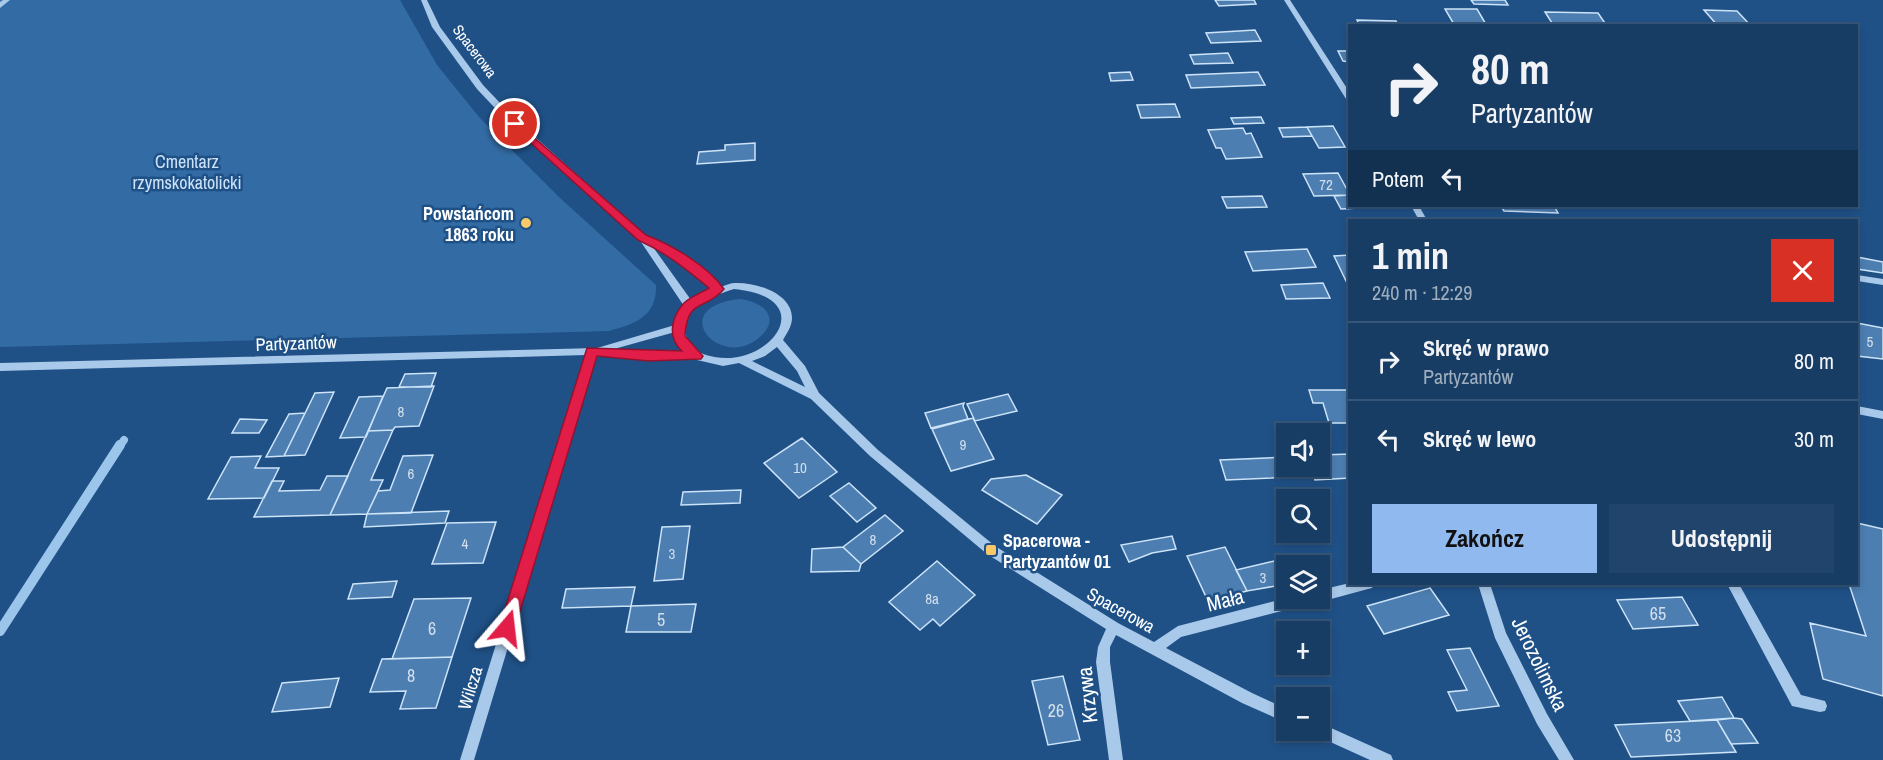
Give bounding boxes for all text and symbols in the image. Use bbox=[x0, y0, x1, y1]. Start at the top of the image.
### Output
street label: Spacerowa bbox=[448, 20, 502, 82]
text: 80 m bbox=[1471, 41, 1550, 97]
icon: right bbox=[1372, 48, 1450, 126]
text: Partyzantów bbox=[1471, 95, 1593, 131]
pin bbox=[489, 98, 540, 149]
icon: arrive bbox=[498, 107, 531, 140]
park label: Cmentarz rzymskokatolicki bbox=[132, 149, 242, 195]
icon: left bbox=[1436, 162, 1469, 195]
text: Potem bbox=[1372, 164, 1424, 194]
house number: 72 bbox=[1319, 174, 1333, 195]
place label: Powstańcom 1863 roku bbox=[423, 201, 514, 247]
marker: Powstańcom 1863 roku bbox=[519, 216, 533, 230]
text: 1 min bbox=[1372, 232, 1449, 280]
button: close bbox=[1771, 239, 1834, 302]
text: 240 m · 12:29 bbox=[1372, 279, 1472, 306]
street label: Partyzantów bbox=[255, 329, 337, 357]
house number: 5 bbox=[1867, 331, 1874, 352]
text: Skręć w prawo bbox=[1423, 333, 1549, 363]
icon: right bbox=[1372, 345, 1405, 378]
text: 80 m bbox=[1794, 346, 1834, 376]
text: Partyzantów bbox=[1423, 363, 1513, 390]
house number: 8 bbox=[398, 401, 405, 422]
map controls bbox=[1276, 423, 1330, 741]
button: sound bbox=[1276, 423, 1330, 477]
icon: left bbox=[1372, 423, 1405, 456]
text: Skręć w lewo bbox=[1423, 424, 1536, 454]
text: 30 m bbox=[1794, 424, 1834, 454]
house number: 9 bbox=[960, 434, 967, 455]
house number: 10 bbox=[793, 457, 807, 478]
house number: 6 bbox=[408, 463, 415, 484]
button: search bbox=[1276, 489, 1330, 543]
button: Zakończ bbox=[1372, 504, 1597, 573]
button: Udostępnij bbox=[1609, 504, 1834, 573]
place label: Spacerowa - Partyzantów 01 bbox=[1003, 528, 1111, 574]
house number: 8 bbox=[870, 529, 877, 550]
house number: 4 bbox=[462, 533, 469, 554]
house number: 3 bbox=[669, 543, 676, 564]
marker: Spacerowa - Partyzantów 01 bbox=[984, 543, 998, 557]
button: layers bbox=[1276, 555, 1330, 609]
house number: 3 bbox=[1260, 567, 1267, 588]
street label: Spacerowa bbox=[1083, 581, 1159, 639]
street label: Mała bbox=[1203, 581, 1247, 619]
house number: 8a bbox=[925, 588, 939, 609]
position arrow bbox=[475, 596, 539, 660]
house number: 65 bbox=[1650, 601, 1666, 626]
house number: 5 bbox=[657, 607, 665, 632]
street label: Jerozolimska bbox=[1505, 612, 1575, 716]
house number: 6 bbox=[428, 616, 436, 641]
button: + bbox=[1276, 621, 1330, 675]
house number: 8 bbox=[407, 663, 415, 688]
street label: Wilcza bbox=[452, 663, 488, 713]
street label: Krzywa bbox=[1070, 665, 1104, 725]
button: − bbox=[1276, 687, 1330, 741]
house number: 26 bbox=[1048, 698, 1064, 723]
house number: 63 bbox=[1665, 723, 1681, 748]

